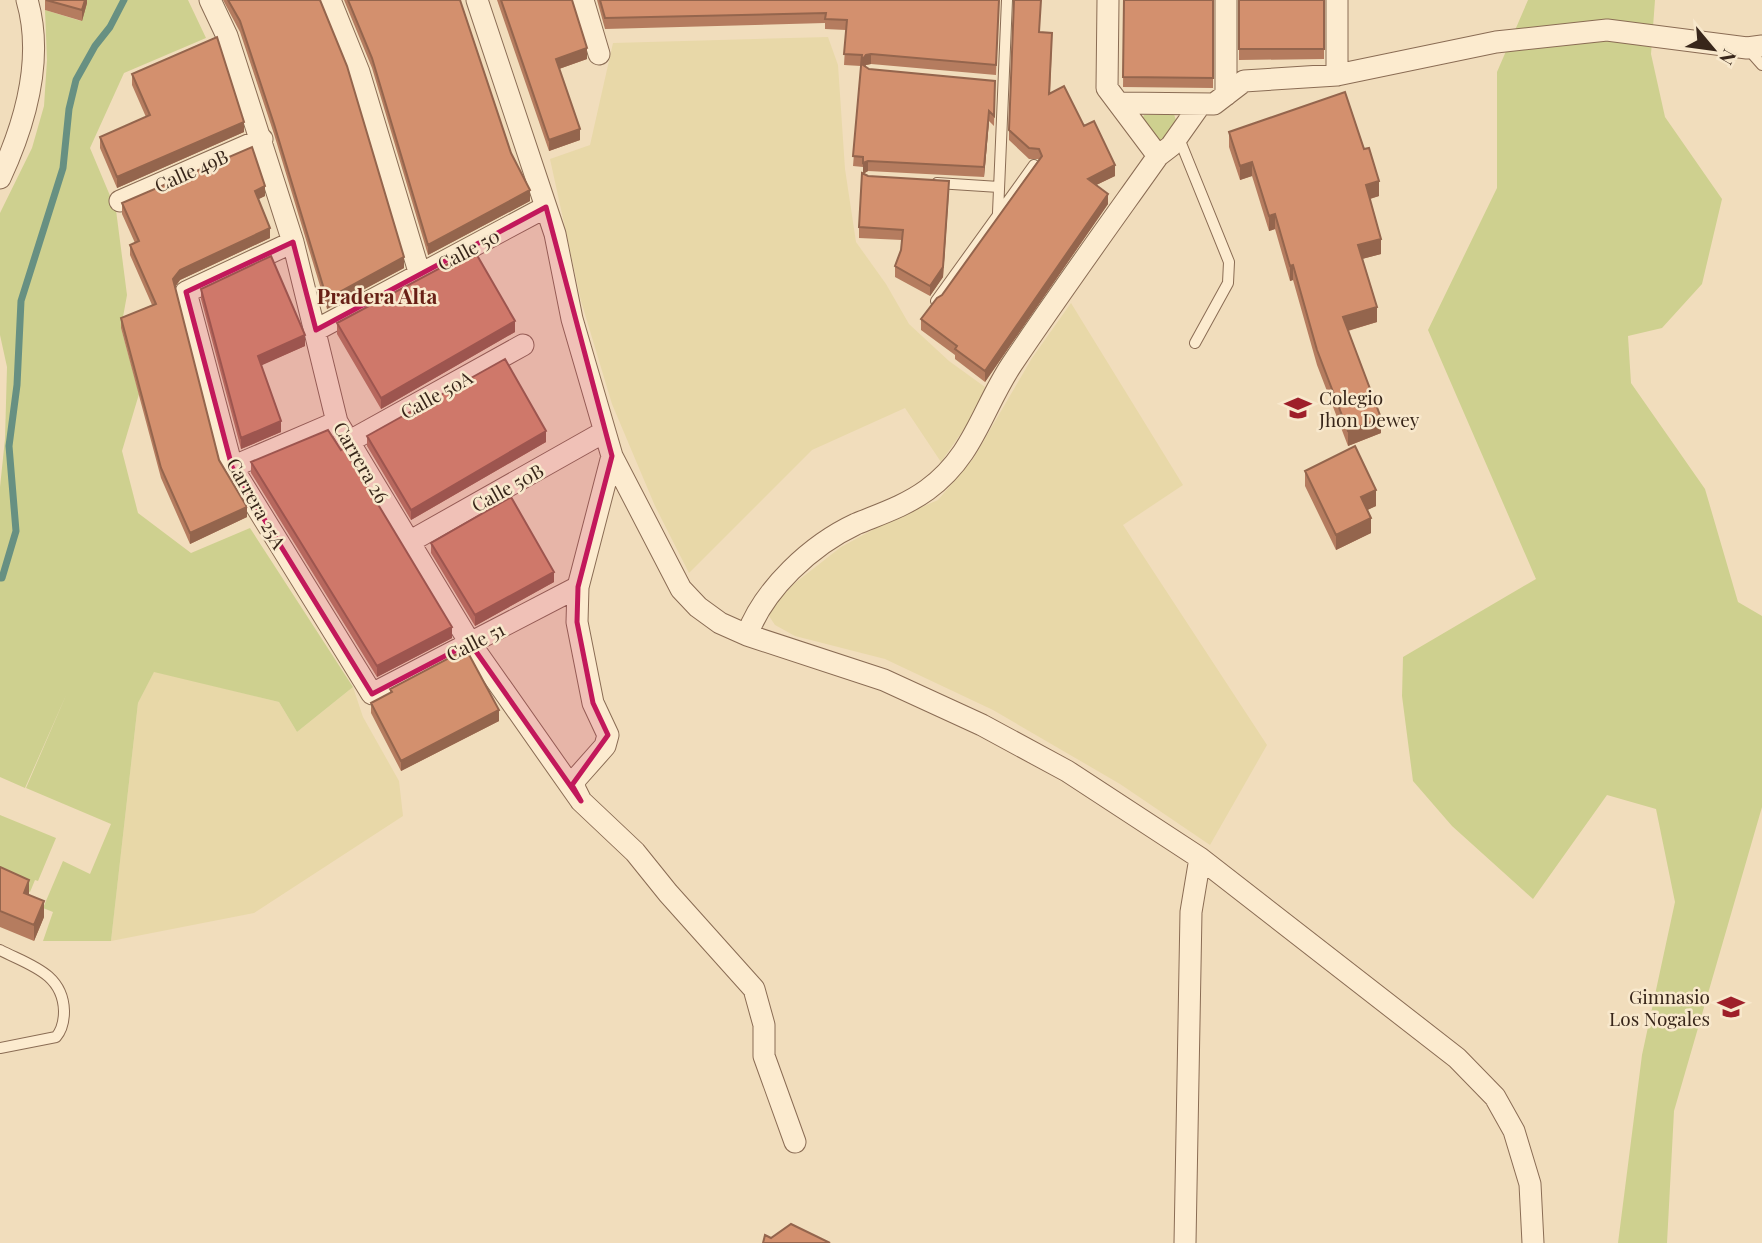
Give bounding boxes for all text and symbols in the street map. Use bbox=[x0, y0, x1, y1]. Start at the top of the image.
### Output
north arrow bbox=[1678, 14, 1748, 84]
text: N bbox=[1714, 45, 1743, 70]
street label: Calle 49B bbox=[150, 142, 232, 198]
street label: Calle 50 bbox=[432, 222, 504, 276]
district label: Pradera Alta bbox=[317, 281, 437, 309]
street label: Calle 50A bbox=[395, 363, 478, 424]
place label: Colegio Jhon Dewey bbox=[1318, 384, 1420, 432]
school or university icon: Colegio Jhon Dewey bbox=[1283, 393, 1313, 423]
street label: Carrera 26 bbox=[328, 417, 396, 508]
street label: Carrera 25A bbox=[221, 453, 293, 554]
street label: Calle 50B bbox=[466, 457, 548, 517]
street label: Calle 51 bbox=[441, 615, 509, 667]
place label: Gimnasio Los Nogales bbox=[1609, 983, 1710, 1031]
school or university icon: Gimnasio Los Nogales bbox=[1716, 992, 1746, 1022]

